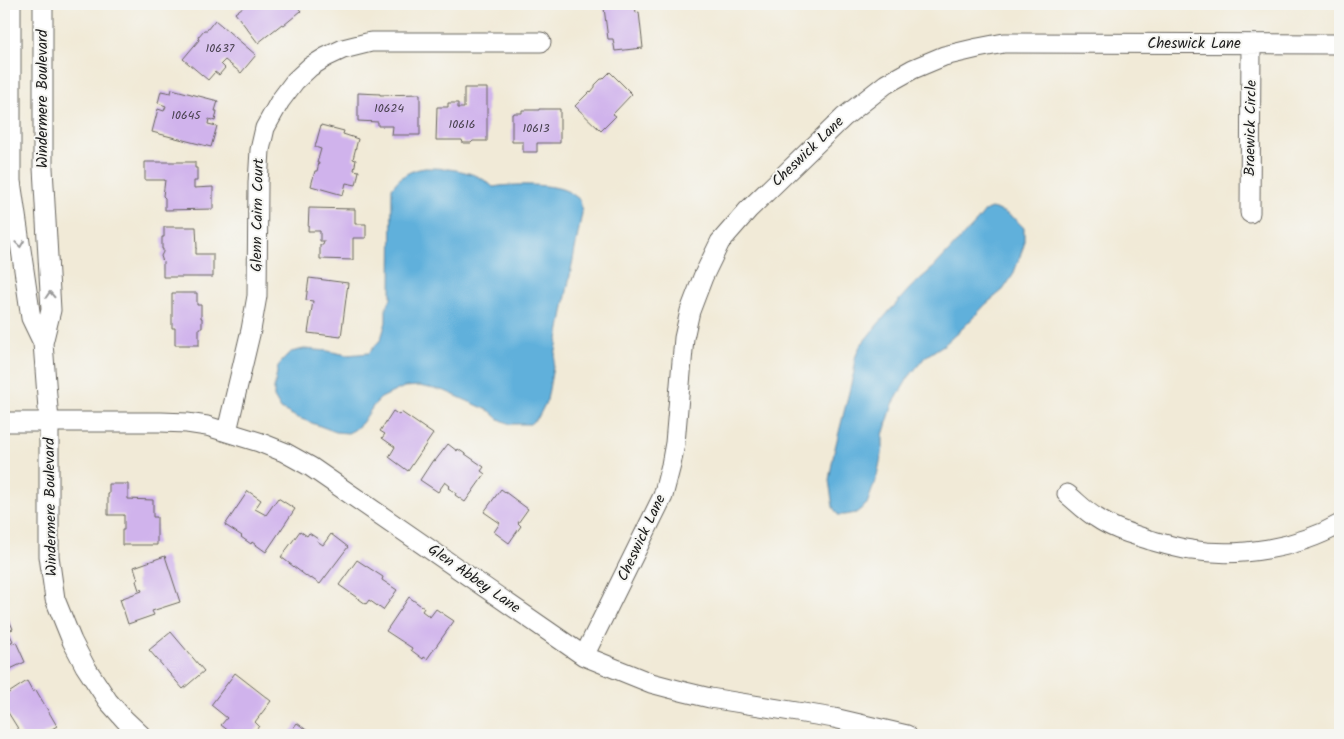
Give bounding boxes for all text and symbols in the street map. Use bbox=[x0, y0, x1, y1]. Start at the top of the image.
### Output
street label: Windermere Boulevard bbox=[31, 29, 55, 168]
street label: Cheswick Lane bbox=[1147, 32, 1241, 56]
house number: 10637 bbox=[206, 39, 235, 58]
street label: Braewick Circle bbox=[1238, 79, 1264, 176]
house number: 10624 bbox=[374, 99, 404, 118]
house number: 10645 bbox=[171, 106, 202, 125]
street label: Cheswick Lane bbox=[766, 111, 850, 193]
house number: 10616 bbox=[449, 115, 475, 134]
house number: 10613 bbox=[522, 119, 550, 138]
street label: Glenn Cairn Court bbox=[245, 158, 271, 272]
one-way arrow bbox=[15, 240, 25, 249]
one-way arrow bbox=[45, 291, 56, 299]
street label: Windermere Boulevard bbox=[38, 437, 64, 577]
street label: Cheswick Lane bbox=[611, 490, 673, 585]
street label: Glen Abbey Lane bbox=[423, 538, 525, 620]

